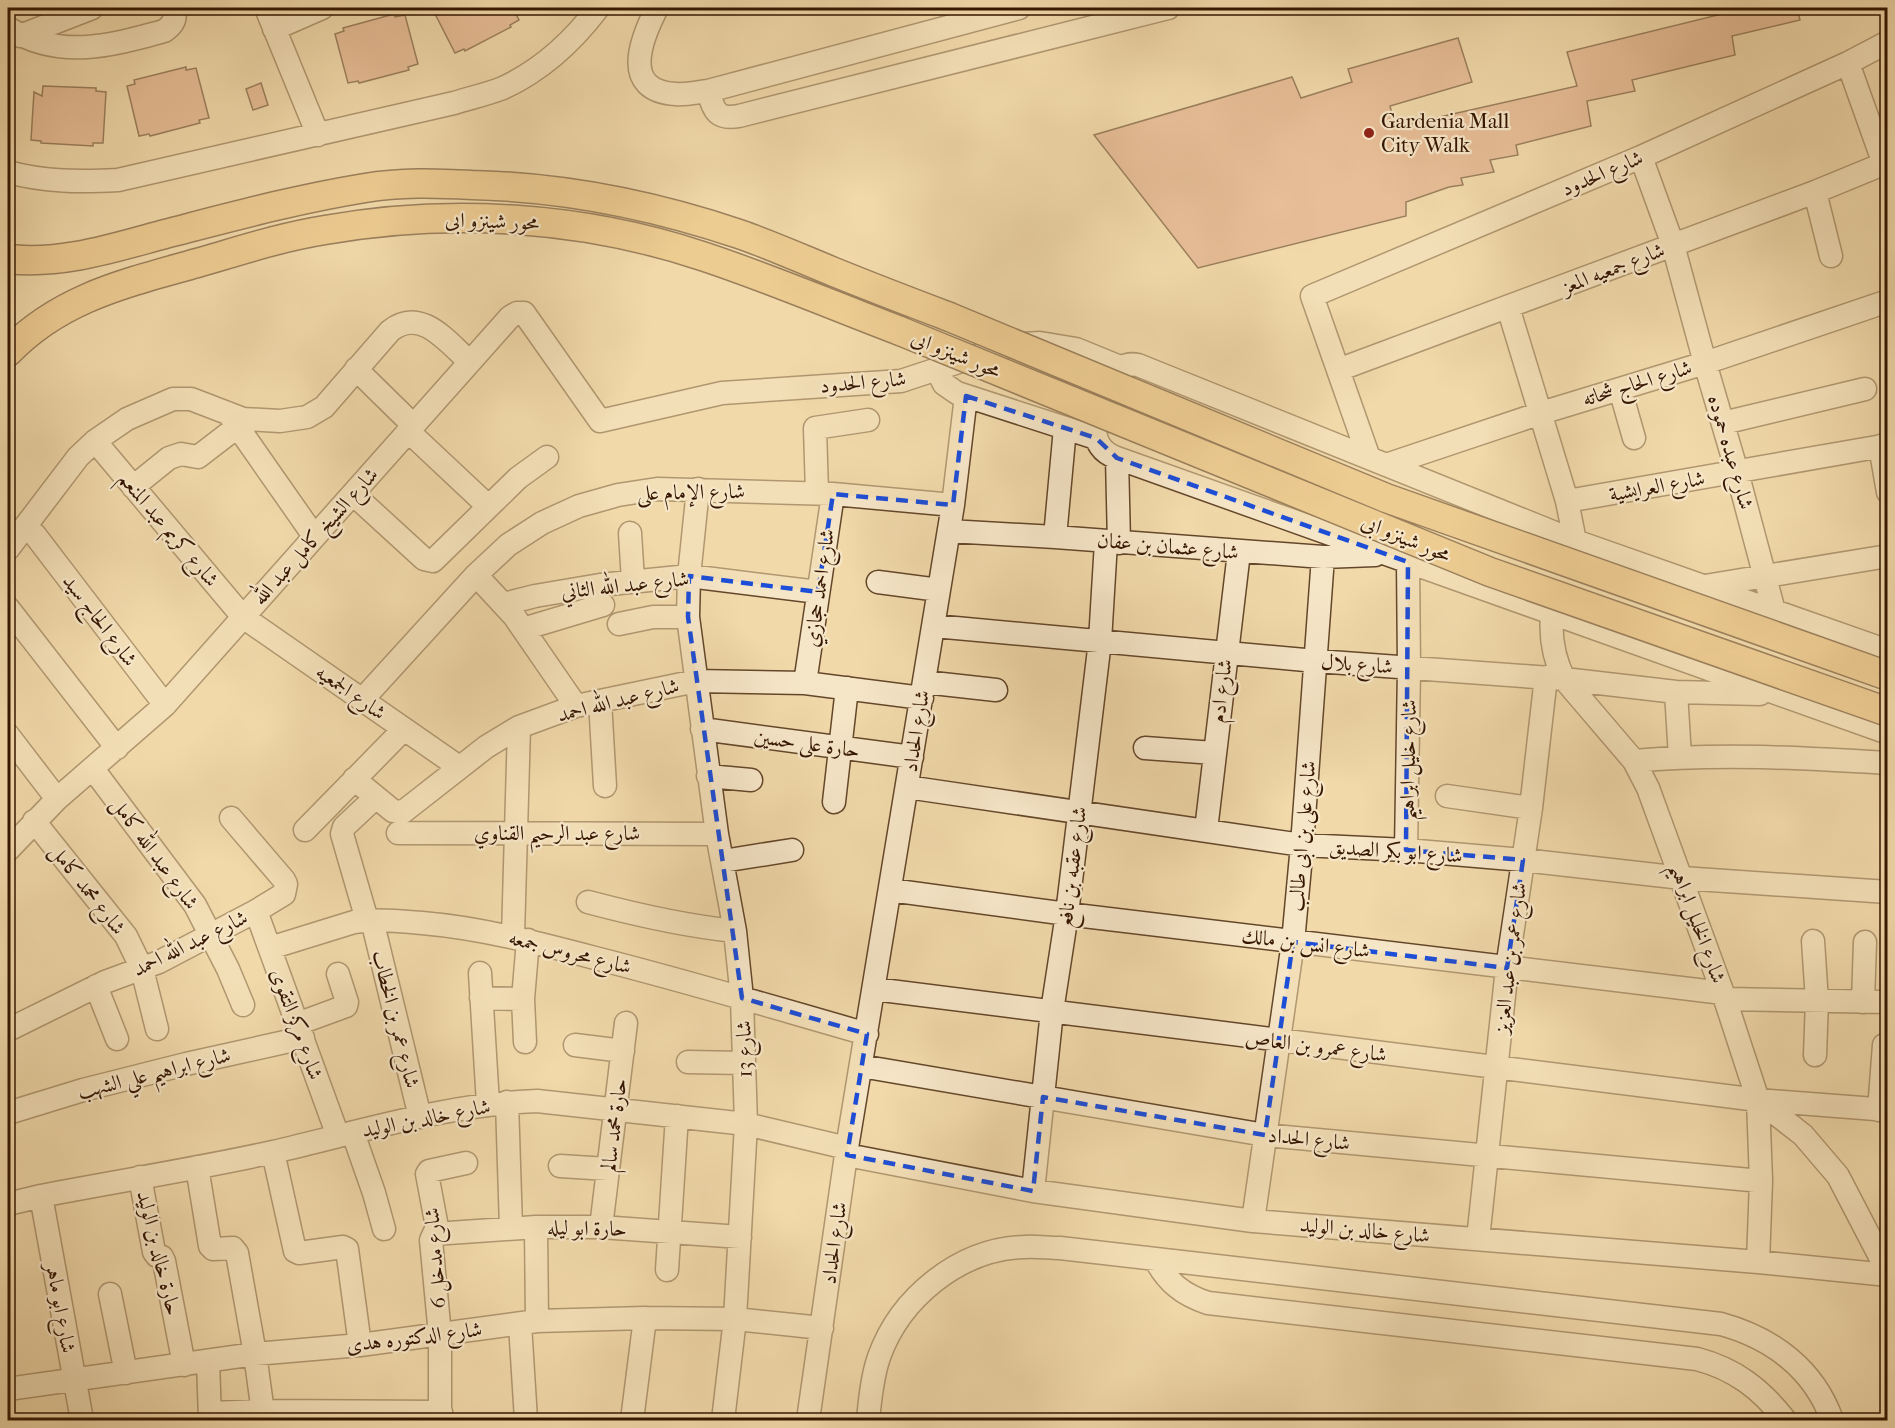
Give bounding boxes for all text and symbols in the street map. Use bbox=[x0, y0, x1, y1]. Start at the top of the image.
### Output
place label: Gardenia Mall City Walk bbox=[1381, 109, 1509, 157]
marker: Gardenia Mall City Walk bbox=[1362, 126, 1376, 140]
street label: شارع الحدود bbox=[1557, 145, 1649, 206]
street label: محور شينزو ابى bbox=[444, 207, 540, 238]
street label: شارع جمعيه المعز bbox=[1556, 237, 1670, 305]
street label: محور شينزو ابى bbox=[907, 325, 1004, 386]
street label: شارع الحاج شحاته bbox=[1579, 355, 1697, 418]
street label: شارع الحدود bbox=[819, 366, 908, 404]
street label: شارع عبده حموده bbox=[1697, 392, 1759, 514]
street label: شارع الشيخ كامل عبد الله bbox=[243, 459, 388, 614]
street label: شارع العرايشية bbox=[1607, 466, 1708, 512]
street label: شارع كريم عبد المنعم bbox=[108, 467, 224, 597]
street label: شارع الإمام على bbox=[637, 479, 745, 511]
street label: محور شينزو ابى bbox=[1357, 509, 1454, 570]
street label: شارع احمد حجازي bbox=[799, 527, 845, 650]
street label: شارع عثمان بن عفان bbox=[1096, 528, 1240, 570]
street label: شارع عبد الله الثاني bbox=[559, 561, 691, 610]
street label: شارع الحاج سيد bbox=[52, 569, 142, 675]
street label: شارع بلال bbox=[1320, 650, 1394, 684]
street label: شارع ادم bbox=[1205, 658, 1243, 725]
street label: شارع الجمعيه bbox=[308, 659, 391, 730]
street label: شارع عبد الله احمد bbox=[553, 668, 683, 733]
street label: شارع الحداد bbox=[898, 688, 940, 775]
street label: شارع خليل ابراهيم bbox=[1395, 699, 1430, 821]
street label: حارة على حسين bbox=[752, 724, 861, 766]
street label: شارع على بن ابى طالب bbox=[1283, 760, 1327, 913]
street label: شارع عبد الله كامل bbox=[101, 789, 208, 917]
street label: شارع عقبه بن نافع bbox=[1053, 805, 1098, 930]
street label: شارع عبد الرحيم القناوي bbox=[474, 821, 640, 854]
street label: شارع ابو بكر الصديق bbox=[1328, 834, 1464, 874]
street label: شارع محمد كامل bbox=[40, 839, 131, 943]
street label: شارع الخليل ابراهيم bbox=[1657, 860, 1731, 990]
street label: شارع عمر بن عبد العزيز bbox=[1489, 881, 1537, 1038]
street label: شارع عبد الله احمد bbox=[126, 900, 254, 987]
street label: شارع انس بن مالك bbox=[1240, 923, 1371, 969]
street label: شارع محروس جمعه bbox=[505, 925, 634, 985]
street label: شارع عمر بن الخطاب bbox=[361, 948, 425, 1092]
street label: شارع مركز التقوى bbox=[260, 965, 328, 1085]
street label: شارع 13 bbox=[732, 1020, 762, 1078]
street label: شارع عمرو بن العاص bbox=[1243, 1025, 1388, 1073]
street label: شارع ابراهيم علي الشهب bbox=[75, 1042, 235, 1112]
street label: حارة محمد سالم bbox=[596, 1077, 638, 1174]
street label: شارع خالد بن الوليد bbox=[360, 1094, 494, 1148]
street label: شارع الحداد bbox=[1266, 1123, 1351, 1161]
street label: حارة خالد بن الوليد bbox=[131, 1188, 186, 1318]
street label: شارع الحداد bbox=[816, 1200, 858, 1286]
street label: شارع مدخل 6 bbox=[420, 1206, 456, 1309]
street label: شارع خالد بن الوليد bbox=[1298, 1212, 1431, 1254]
street label: حارة ابو ليله bbox=[547, 1215, 627, 1242]
street label: شارع ابو ماهر bbox=[35, 1259, 81, 1356]
street label: شارع الدكتوره هدى bbox=[345, 1317, 484, 1363]

